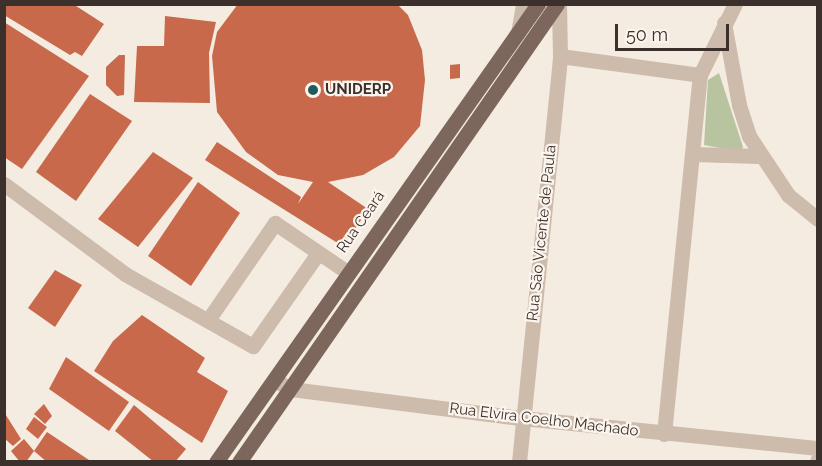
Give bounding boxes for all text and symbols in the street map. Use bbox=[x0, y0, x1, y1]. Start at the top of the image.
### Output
scale bar bbox=[618, 12, 732, 50]
text: 50 m bbox=[626, 24, 668, 45]
place label: UNIDERP bbox=[325, 81, 391, 99]
marker: UNIDERP bbox=[306, 83, 320, 97]
street label: Rua São Vicente de Paula bbox=[524, 144, 560, 322]
street label: Rua Ceará bbox=[333, 188, 389, 256]
street label: Rua Elvira Coelho Machado bbox=[448, 399, 640, 441]

